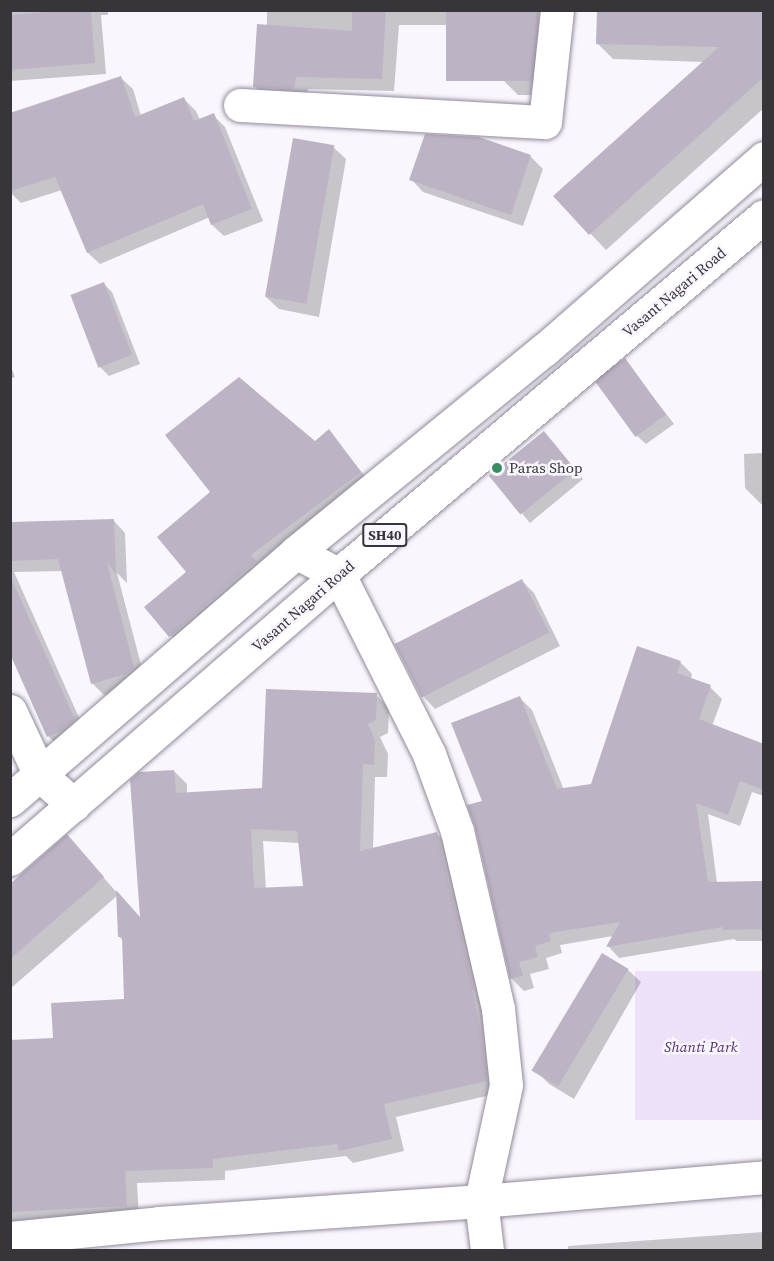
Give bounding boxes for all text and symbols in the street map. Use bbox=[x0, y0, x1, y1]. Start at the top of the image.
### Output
street label: Vasant Nagari Road bbox=[619, 243, 729, 341]
place label: Paras Shop bbox=[509, 459, 583, 477]
marker: Paras Shop bbox=[490, 461, 504, 475]
road number: SH40 bbox=[361, 524, 409, 546]
street label: Vasant Nagari Road bbox=[248, 557, 358, 655]
park label: Shanti Park bbox=[664, 1038, 738, 1056]

